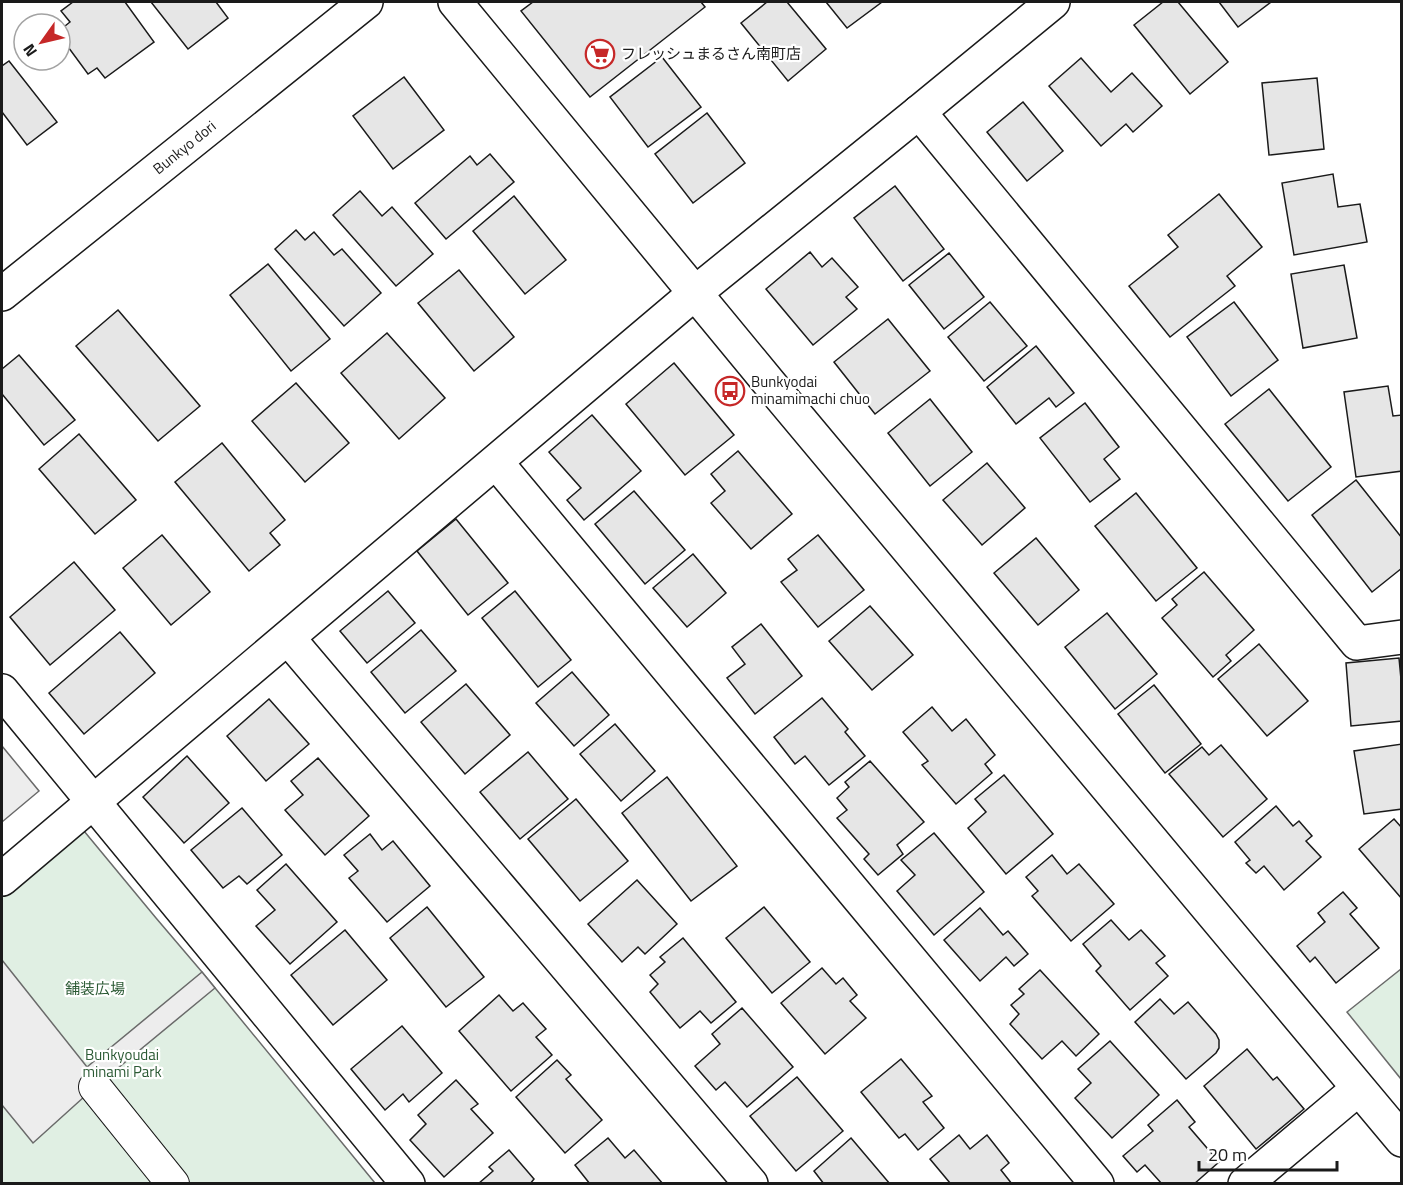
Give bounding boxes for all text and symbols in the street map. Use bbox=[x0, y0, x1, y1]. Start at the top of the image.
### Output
north arrow bbox=[12, 12, 72, 72]
supermarket icon: フレッシュまるさん南町店 bbox=[584, 38, 616, 70]
text: N bbox=[17, 39, 43, 62]
place label: フレッシュまるさん南町店 bbox=[621, 42, 801, 65]
street label: Bunkyo dori bbox=[148, 115, 221, 180]
place label: Bunkyodai minamimachi chuo bbox=[751, 370, 870, 410]
bus stop icon: Bunkyodai minamimachi chuo bbox=[714, 375, 746, 407]
park label: 舗装広場 bbox=[65, 977, 125, 1000]
park label: Bunkyoudai minami Park bbox=[82, 1043, 162, 1083]
scale bar bbox=[1199, 1134, 1337, 1172]
text: 20 m bbox=[1208, 1141, 1247, 1168]

